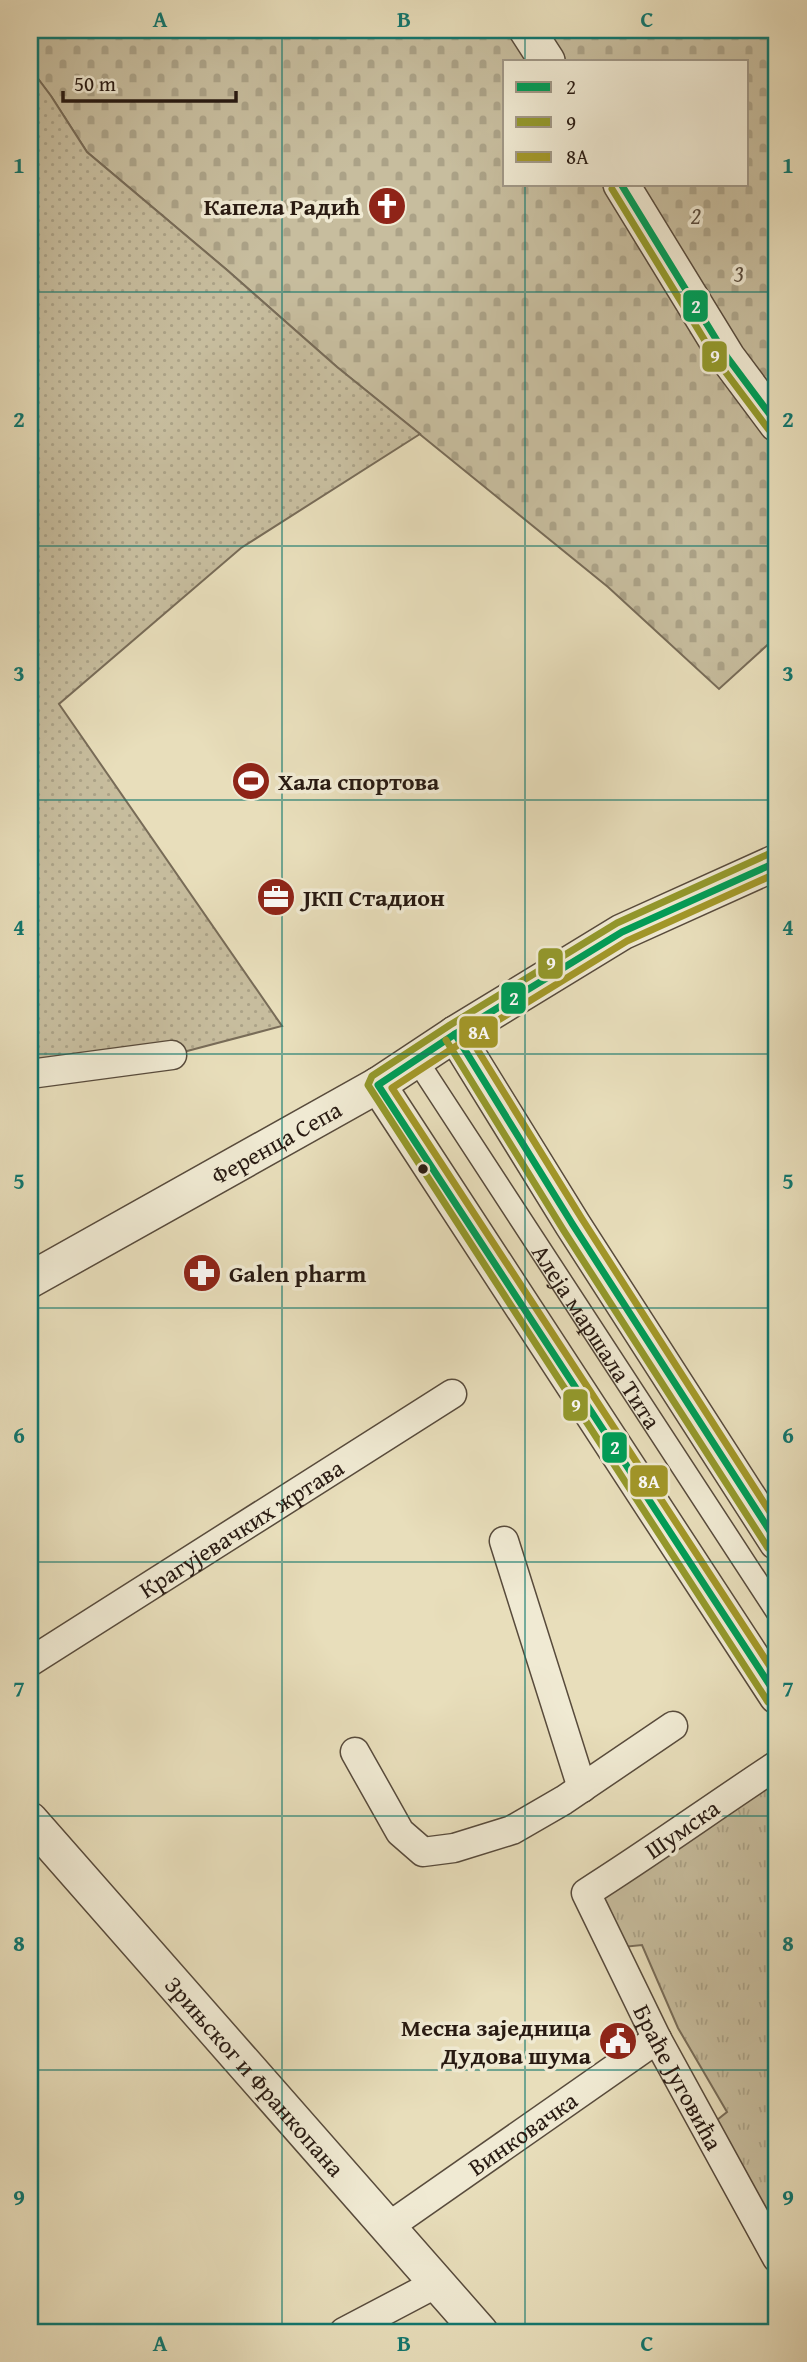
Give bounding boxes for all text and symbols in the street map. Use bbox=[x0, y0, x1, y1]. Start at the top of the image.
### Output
text: A bbox=[153, 2, 168, 35]
text: B bbox=[397, 2, 411, 35]
text: C bbox=[640, 2, 654, 35]
scale bar bbox=[63, 60, 236, 104]
legend bbox=[503, 60, 748, 186]
text: 50 m bbox=[74, 68, 116, 99]
text: 2 bbox=[566, 71, 576, 102]
text: 9 bbox=[566, 107, 576, 138]
text: 8A bbox=[566, 141, 589, 172]
text: 1 bbox=[13, 148, 25, 181]
text: 1 bbox=[782, 148, 794, 181]
church icon: Капела Радић bbox=[366, 185, 408, 227]
place label: Капела Радић bbox=[204, 189, 360, 224]
park label: 2 bbox=[690, 198, 701, 233]
park label: 3 bbox=[733, 256, 744, 291]
line badge: 2 bbox=[682, 289, 709, 323]
text: 2 bbox=[691, 292, 701, 320]
line badge: 9 bbox=[701, 340, 728, 373]
text: 9 bbox=[710, 342, 720, 370]
text: 2 bbox=[13, 402, 25, 435]
text: 2 bbox=[782, 402, 794, 435]
text: 3 bbox=[13, 656, 25, 689]
text: 3 bbox=[782, 656, 794, 689]
sports icon: Хала спортова bbox=[230, 760, 272, 802]
place label: Хала спортова bbox=[278, 764, 440, 799]
office icon: ЈКП Стадион bbox=[255, 876, 297, 918]
place label: ЈКП Стадион bbox=[299, 880, 445, 915]
text: 4 bbox=[13, 910, 25, 943]
text: 4 bbox=[782, 910, 794, 943]
line badge: 9 bbox=[537, 947, 564, 980]
text: 9 bbox=[546, 949, 556, 977]
line badge: 2 bbox=[500, 981, 527, 1015]
text: 2 bbox=[509, 984, 519, 1012]
line badge: 8A bbox=[458, 1015, 499, 1049]
text: 8A bbox=[468, 1018, 490, 1046]
street label: Ференца Сепа bbox=[204, 1091, 348, 1193]
unlabelled marker bbox=[416, 1162, 430, 1176]
text: 5 bbox=[13, 1164, 25, 1197]
text: 5 bbox=[782, 1164, 794, 1197]
street label: Алеја маршала Тита bbox=[524, 1237, 670, 1436]
pharmacy icon: Galen pharm bbox=[181, 1252, 223, 1294]
place label: Galen pharm bbox=[229, 1256, 367, 1291]
line badge: 9 bbox=[562, 1388, 589, 1422]
text: 9 bbox=[571, 1391, 581, 1419]
text: 6 bbox=[13, 1418, 25, 1451]
text: 6 bbox=[782, 1418, 794, 1451]
line badge: 2 bbox=[601, 1431, 628, 1464]
text: 2 bbox=[610, 1433, 620, 1461]
street label: Крагујевачких жртава bbox=[132, 1450, 351, 1606]
line badge: 8A bbox=[629, 1464, 669, 1498]
text: 8A bbox=[638, 1467, 660, 1495]
text: 7 bbox=[13, 1672, 25, 1705]
text: 7 bbox=[782, 1672, 794, 1705]
street label: Шумска bbox=[638, 1790, 727, 1867]
text: 8 bbox=[13, 1926, 25, 1959]
text: 8 bbox=[782, 1926, 794, 1959]
street label: Зрињског и Франкопана bbox=[157, 1968, 354, 2185]
street label: Браће Југовића bbox=[625, 1998, 732, 2157]
place label: Месна заједница Дудова шума bbox=[401, 2010, 592, 2073]
public building icon: Месна заједница Дудова шума bbox=[597, 2020, 639, 2062]
street label: Винковачка bbox=[461, 2082, 585, 2184]
text: 9 bbox=[13, 2180, 25, 2213]
text: 9 bbox=[782, 2180, 794, 2213]
text: A bbox=[153, 2326, 168, 2359]
text: B bbox=[397, 2326, 411, 2359]
text: C bbox=[640, 2326, 654, 2359]

